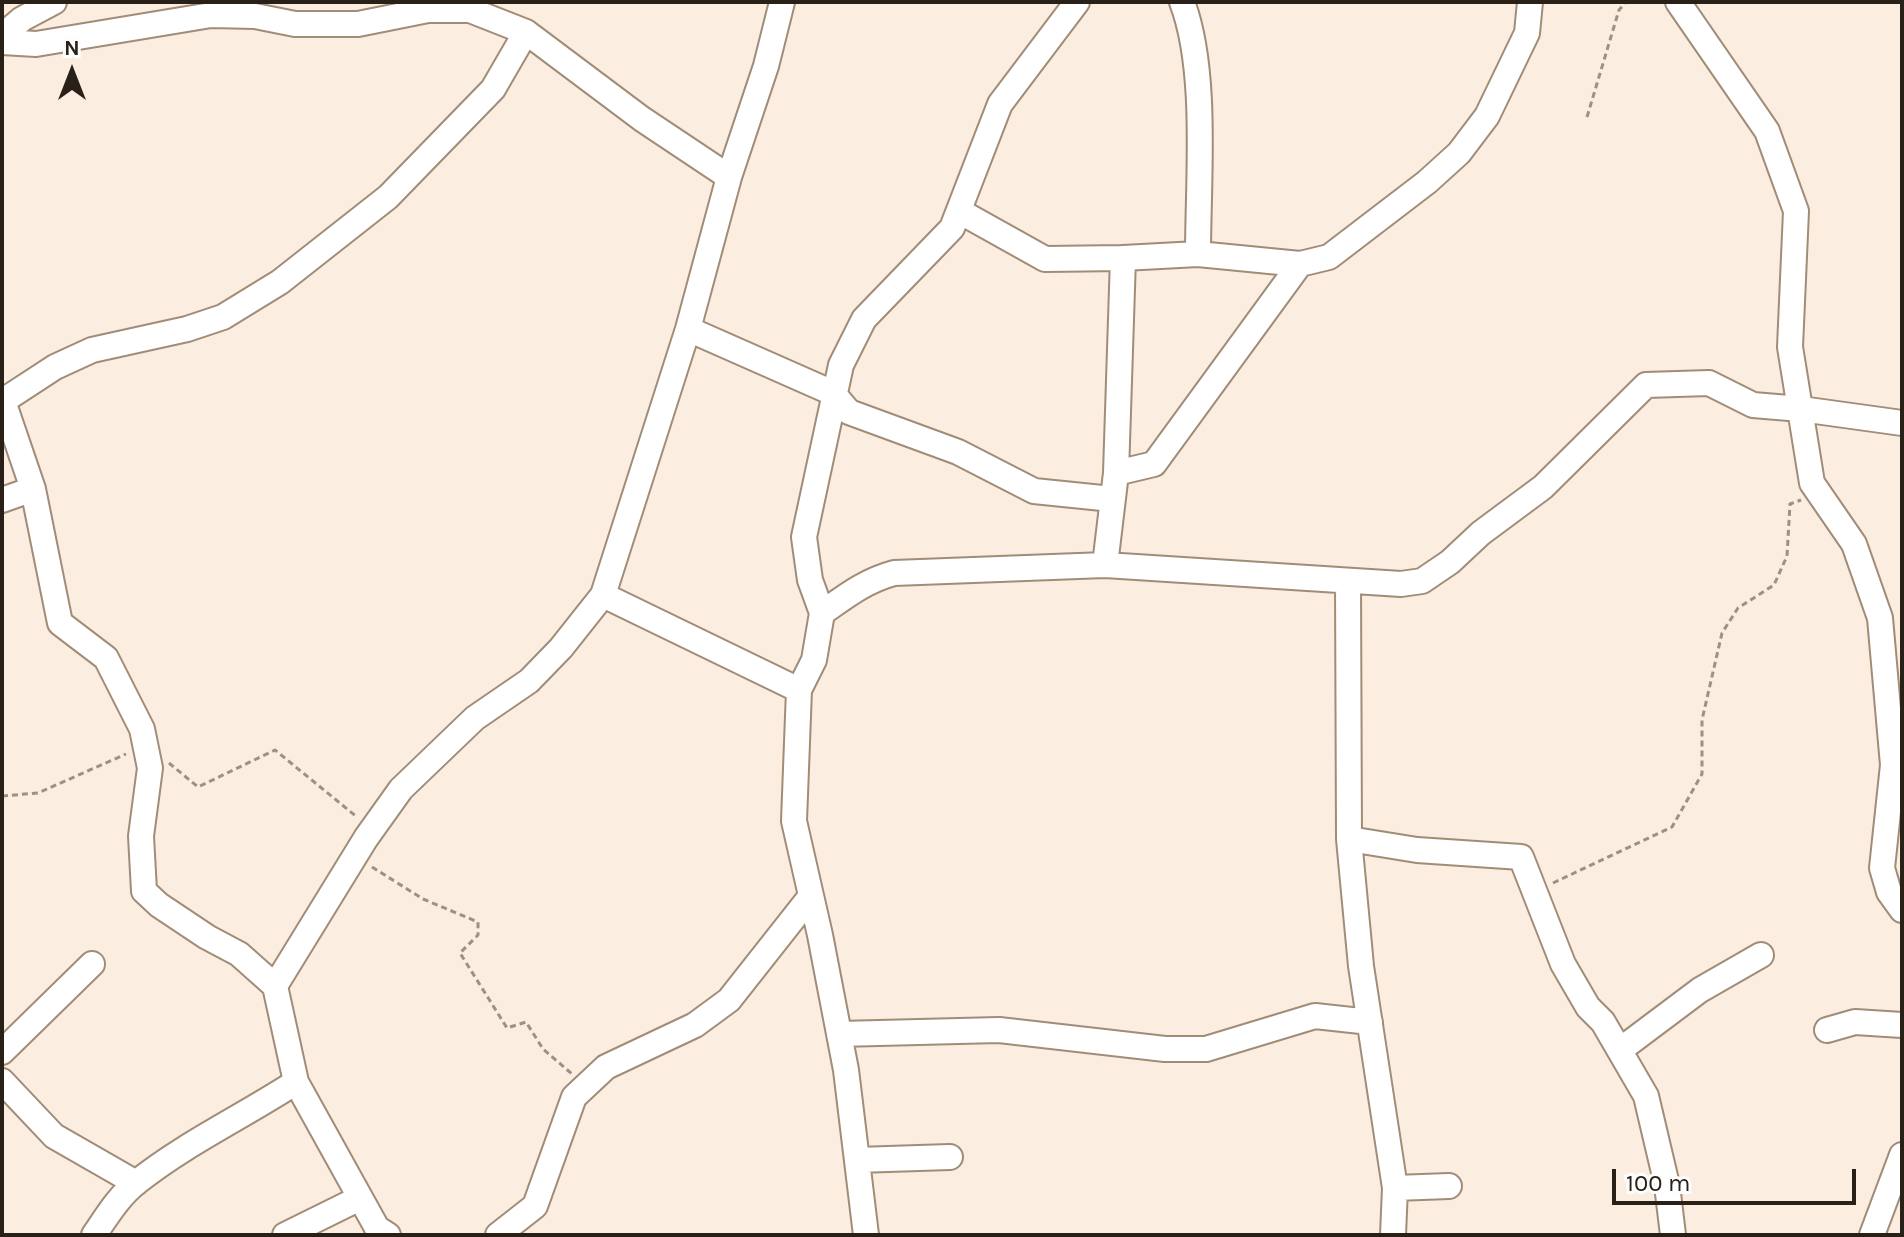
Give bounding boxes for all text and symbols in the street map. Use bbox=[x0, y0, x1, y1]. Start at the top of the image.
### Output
north arrow bbox=[32, 32, 112, 112]
text: N bbox=[64, 35, 80, 61]
scale bar bbox=[1616, 1153, 1860, 1203]
text: 100 m bbox=[1626, 1169, 1691, 1197]

